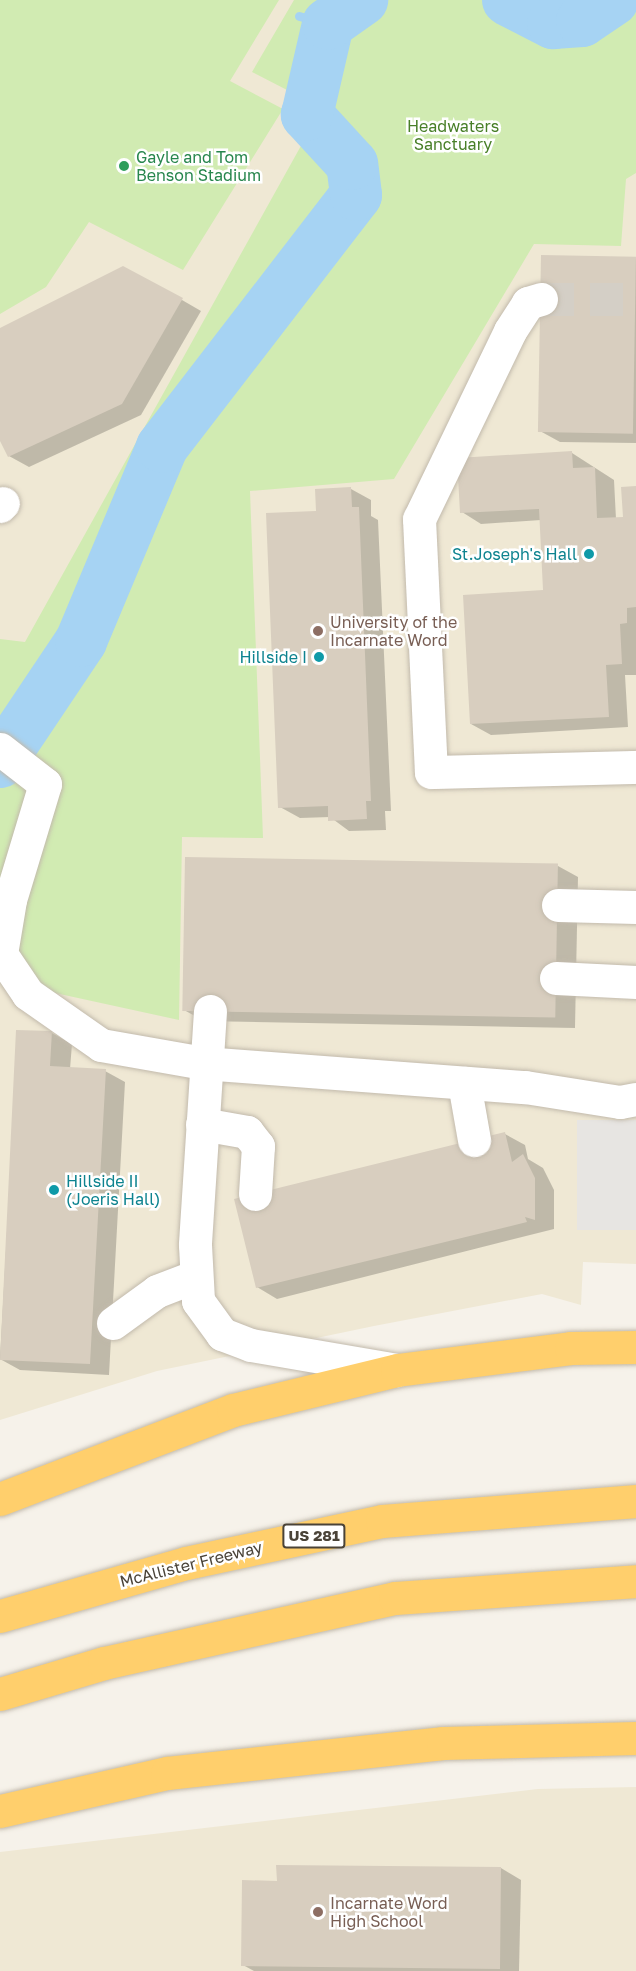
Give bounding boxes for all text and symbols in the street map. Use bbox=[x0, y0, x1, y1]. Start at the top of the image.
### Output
park label: Headwaters Sanctuary bbox=[407, 116, 499, 154]
place label: Gayle and Tom Benson Stadium bbox=[136, 147, 261, 185]
marker: Gayle and Tom Benson Stadium bbox=[117, 159, 131, 173]
place label: St.Joseph's Hall bbox=[452, 544, 577, 564]
marker: St.Joseph's Hall bbox=[582, 547, 596, 561]
place label: University of the Incarnate Word bbox=[330, 612, 457, 650]
marker: University of the Incarnate Word bbox=[311, 624, 325, 638]
place label: Hillside I bbox=[239, 647, 307, 667]
marker: Hillside I bbox=[312, 650, 326, 664]
place label: Hillside II (Joeris Hall) bbox=[66, 1171, 160, 1209]
marker: Hillside II (Joeris Hall) bbox=[47, 1183, 61, 1197]
road number: US 281 bbox=[281, 1524, 347, 1548]
street label: McAllister Freeway bbox=[118, 1537, 264, 1591]
place label: Incarnate Word High School bbox=[330, 1893, 448, 1931]
marker: Incarnate Word High School bbox=[311, 1905, 325, 1919]

